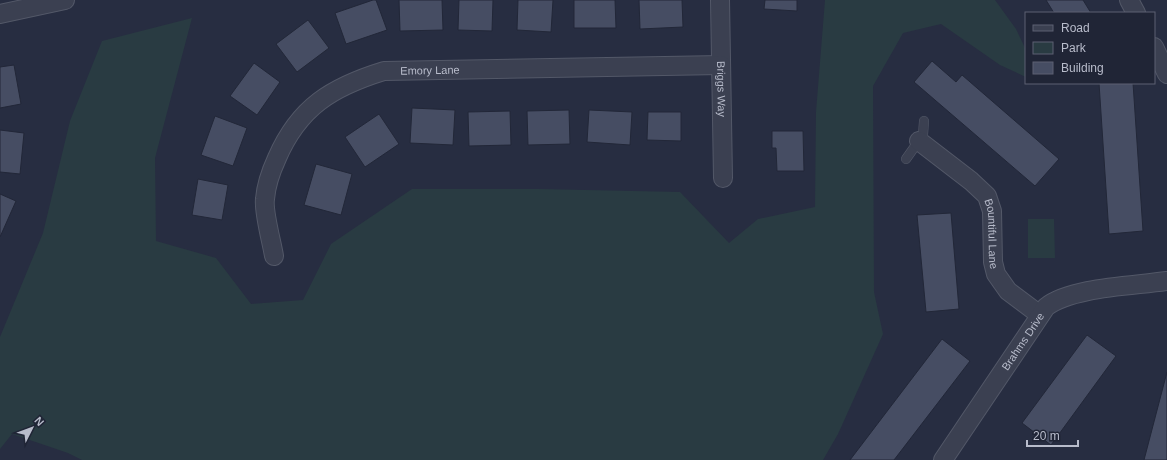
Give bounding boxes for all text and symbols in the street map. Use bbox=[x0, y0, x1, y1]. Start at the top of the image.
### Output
legend bbox=[1025, 12, 1155, 84]
text: Road bbox=[1061, 21, 1090, 35]
text: Park bbox=[1061, 41, 1087, 55]
street label: Briggs Way bbox=[715, 61, 728, 118]
text: Building bbox=[1061, 61, 1104, 75]
street label: Emory Lane bbox=[400, 64, 460, 77]
street label: Bountiful Lane bbox=[982, 197, 1000, 270]
street label: Brahms Drive bbox=[999, 310, 1046, 372]
north arrow bbox=[12, 408, 52, 448]
text: N bbox=[32, 414, 47, 428]
scale bar bbox=[1027, 422, 1078, 448]
text: 20 m bbox=[1033, 429, 1060, 443]

